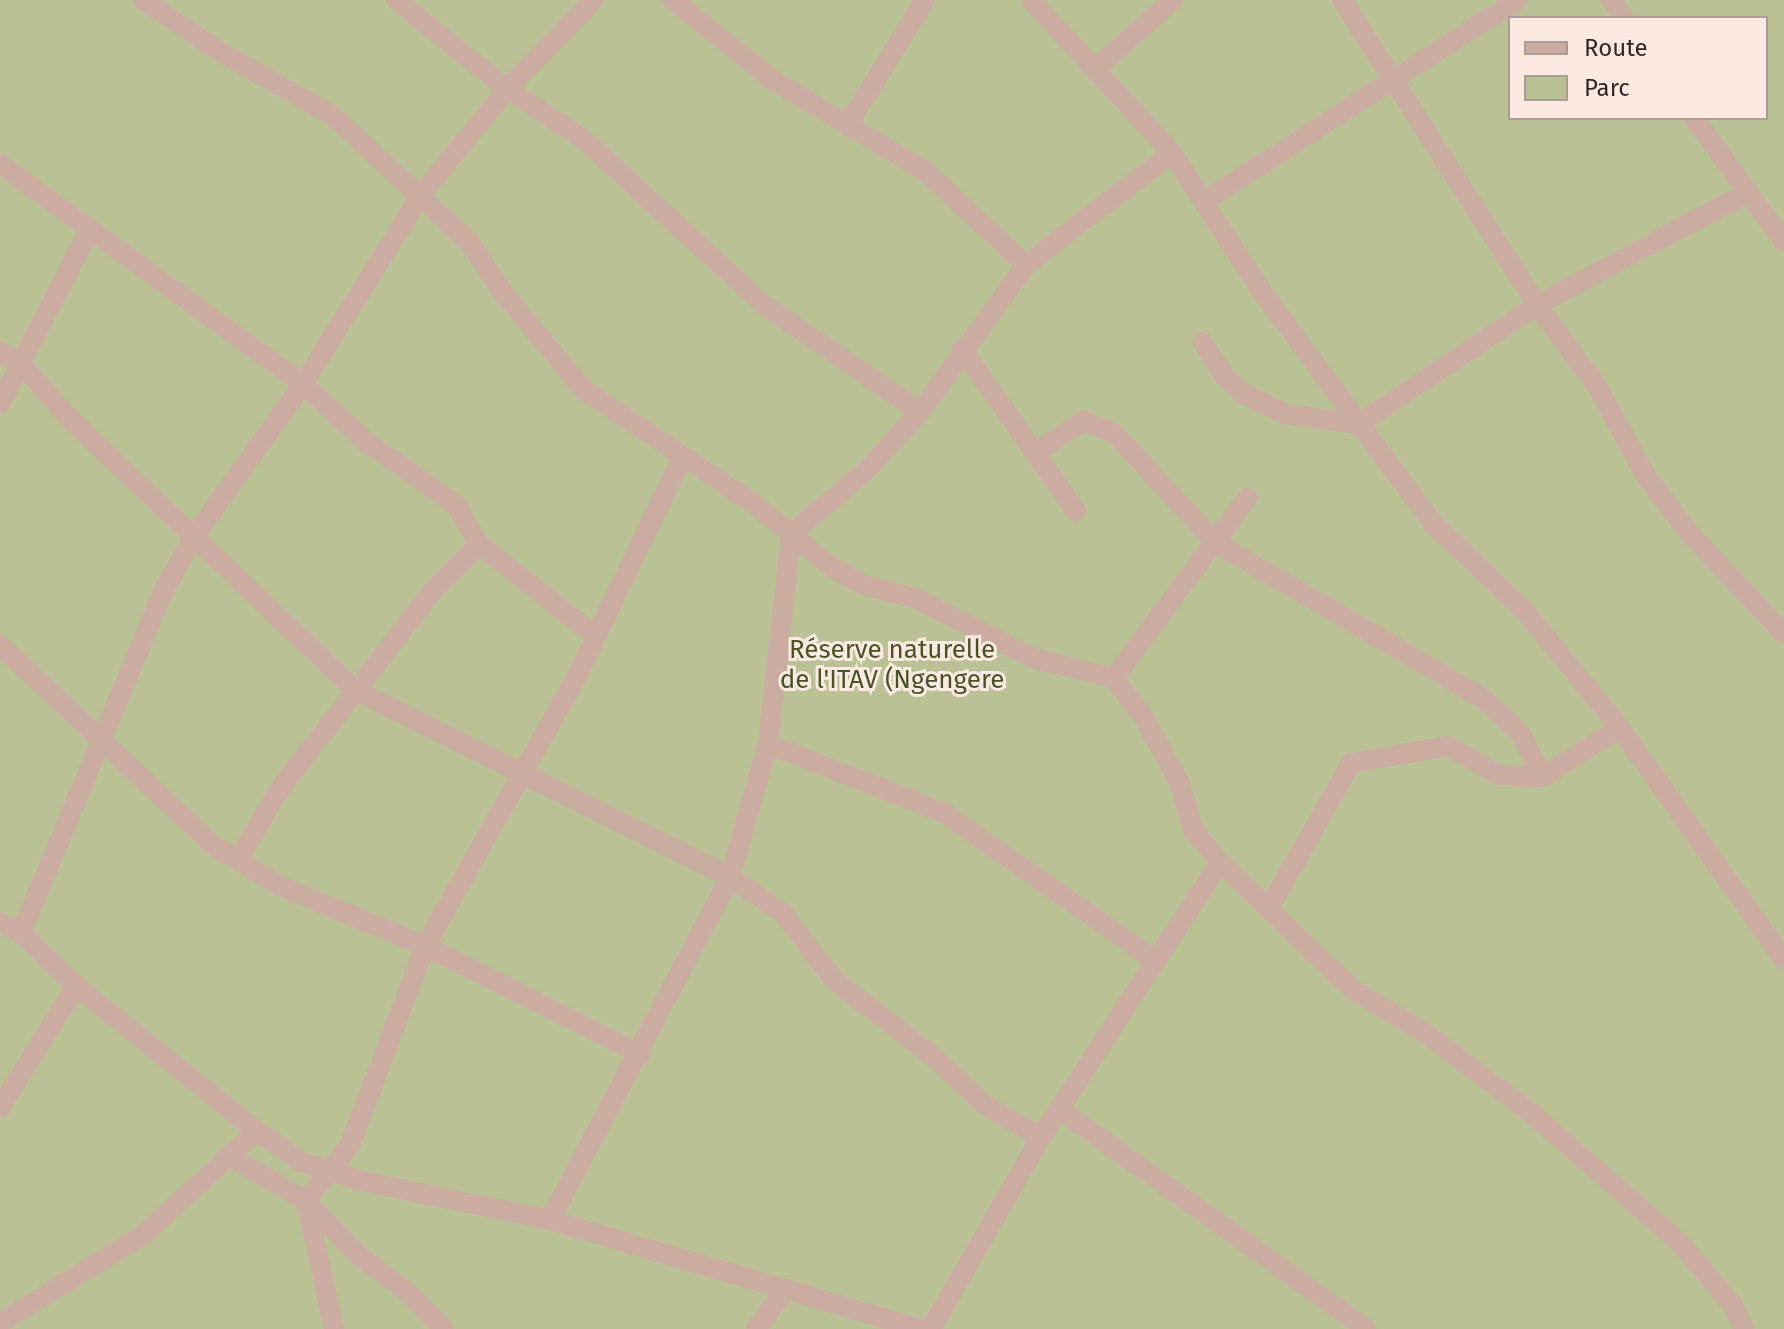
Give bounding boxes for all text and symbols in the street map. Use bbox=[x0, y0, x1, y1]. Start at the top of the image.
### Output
legend bbox=[1508, 16, 1768, 120]
text: Route bbox=[1584, 34, 1648, 62]
text: Parc bbox=[1584, 74, 1630, 102]
park label: Réserve naturelle de l'ITAV (Ngengere bbox=[780, 634, 1004, 696]

